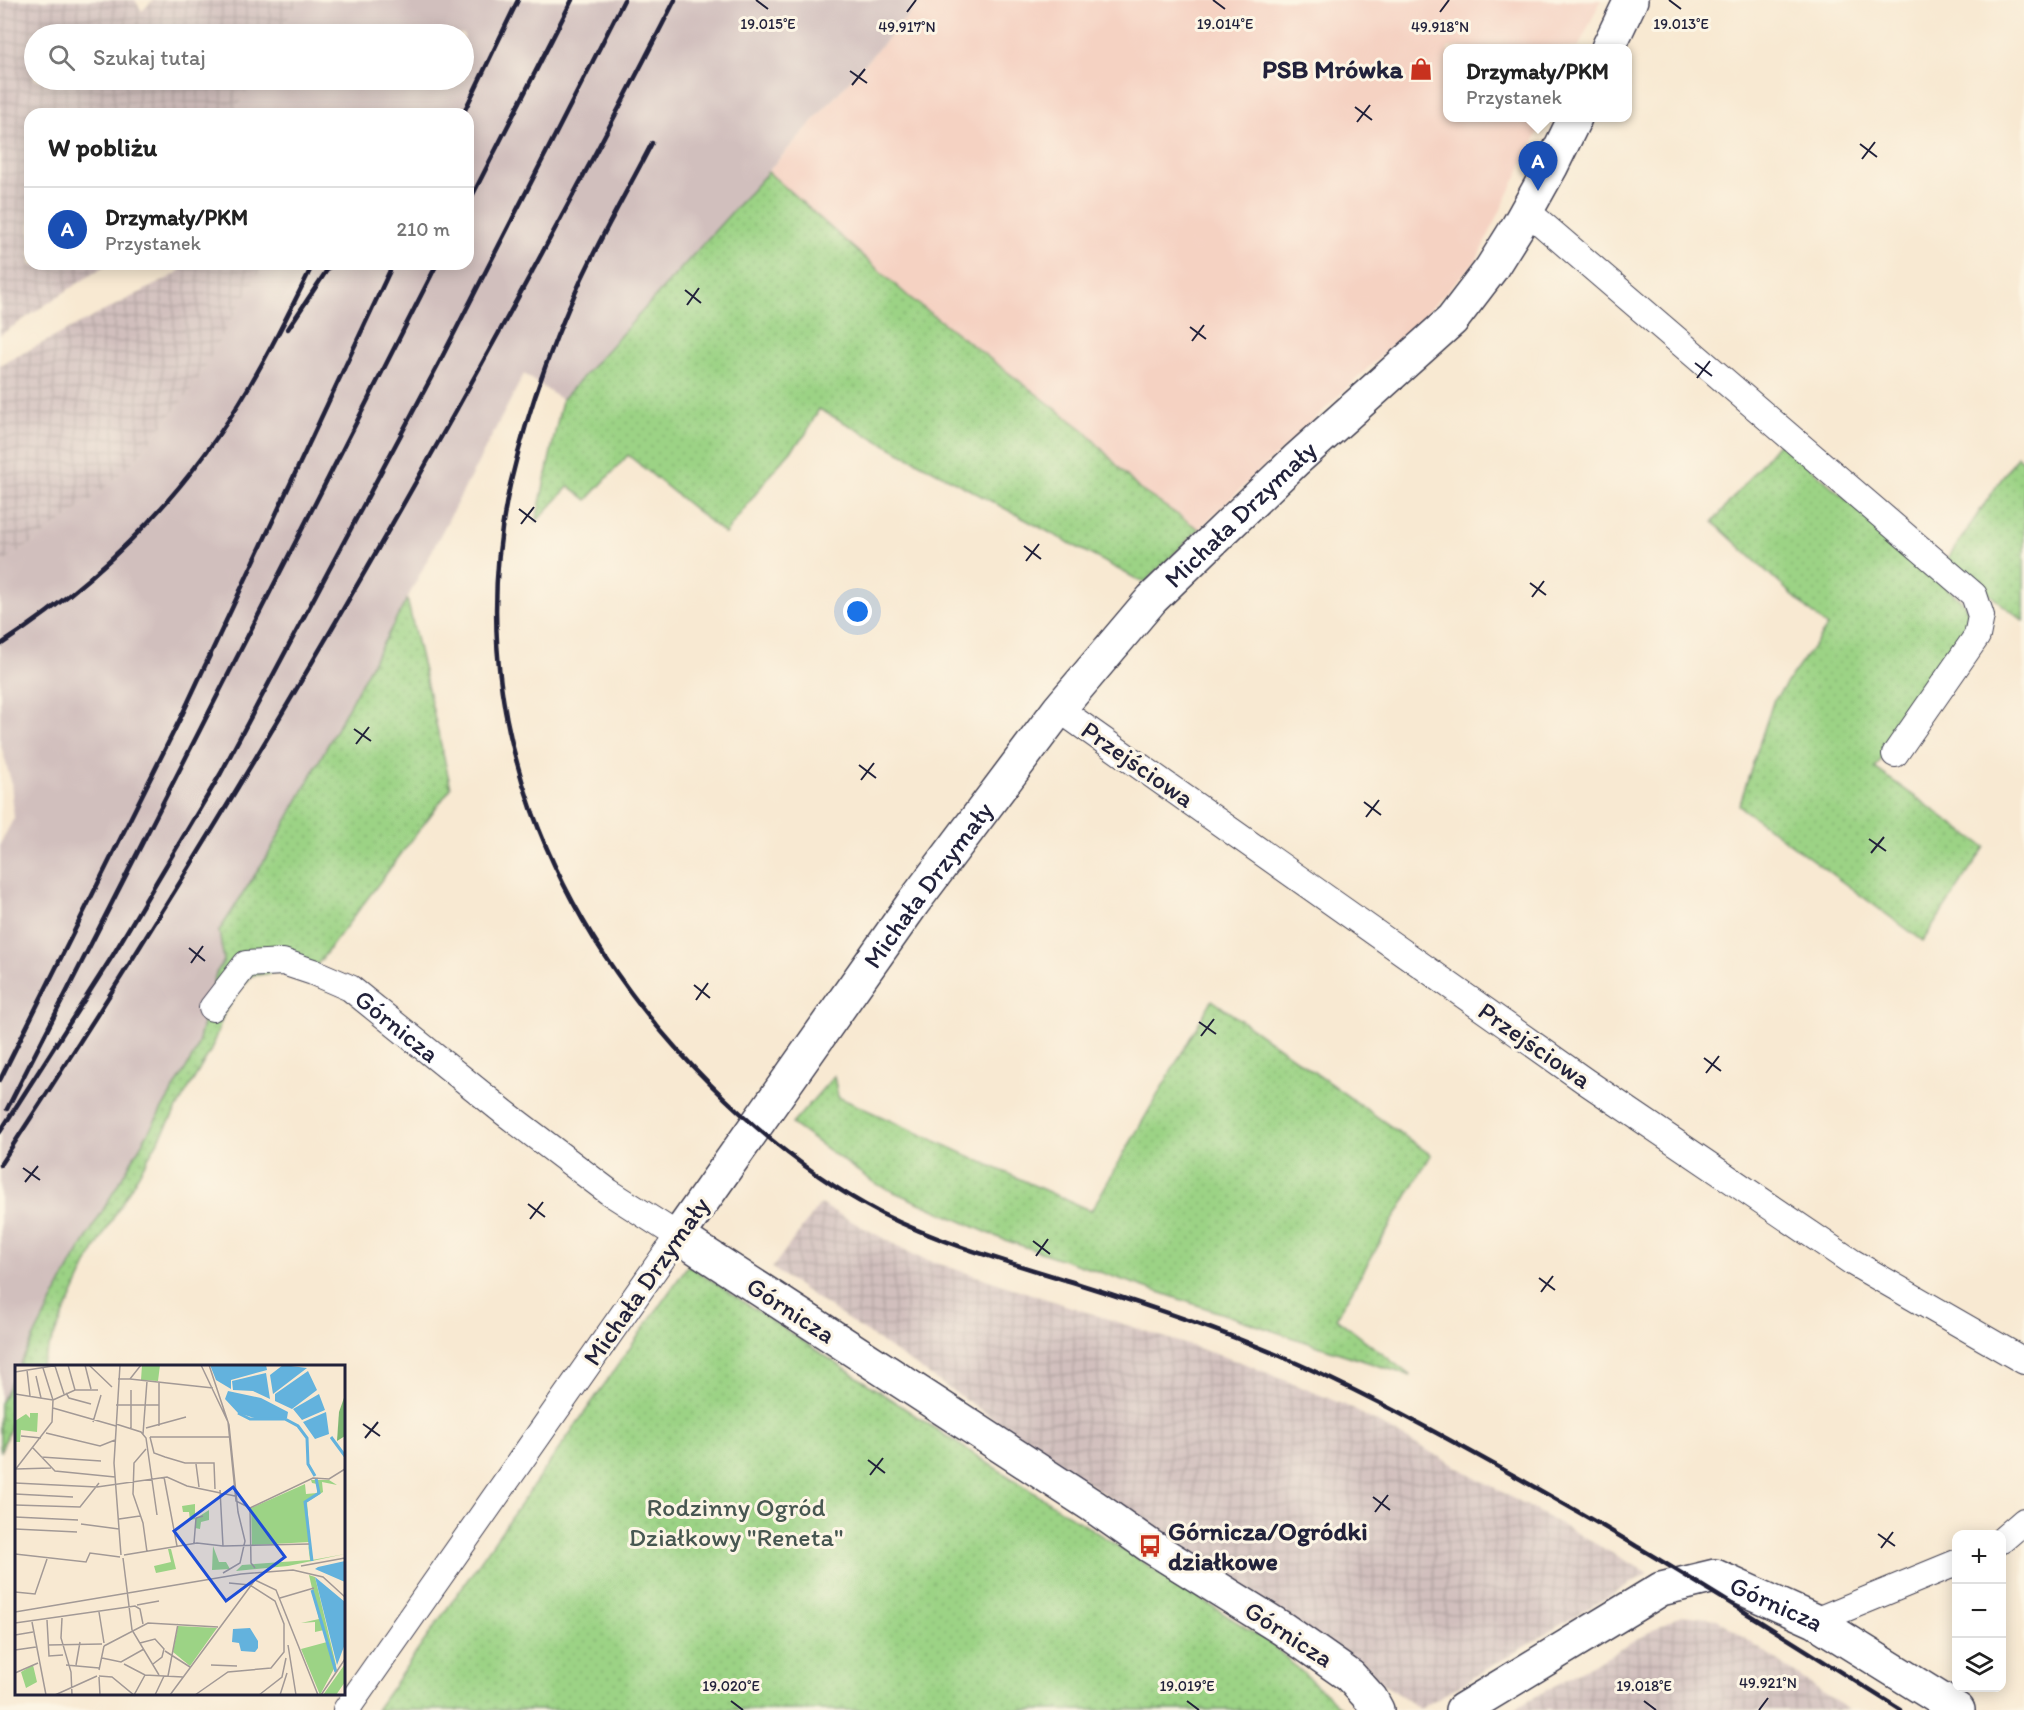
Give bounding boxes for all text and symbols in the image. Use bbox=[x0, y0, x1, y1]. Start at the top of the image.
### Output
text: 19.015°E bbox=[740, 15, 796, 33]
text: 19.014°E bbox=[1197, 15, 1253, 33]
text: 19.013°E bbox=[1653, 15, 1709, 33]
text: 49.917°N bbox=[878, 18, 936, 36]
text: 49.918°N bbox=[1411, 18, 1469, 36]
search box bbox=[24, 24, 474, 90]
icon: search bbox=[45, 41, 78, 74]
text: Szukaj tutaj bbox=[93, 44, 206, 71]
popup bbox=[1443, 44, 1632, 122]
place label: PSB Mrówka bbox=[1262, 53, 1403, 85]
shop icon: PSB Mrówka bbox=[1408, 56, 1434, 82]
text: Drzymały/PKM bbox=[1466, 58, 1609, 85]
text: Przystanek bbox=[1466, 85, 1562, 109]
text: W pobliżu bbox=[48, 131, 157, 163]
pin: A bbox=[1518, 142, 1558, 191]
text: Drzymały/PKM bbox=[105, 204, 248, 231]
text: A bbox=[61, 217, 74, 241]
text: 210 m bbox=[397, 217, 450, 241]
text: Przystanek bbox=[105, 231, 201, 255]
street label: Michała Drzymały bbox=[1157, 433, 1323, 595]
your location bbox=[843, 597, 872, 626]
street label: Przejściowa bbox=[1075, 713, 1201, 815]
street label: Michała Drzymały bbox=[856, 795, 1000, 974]
street label: Górnicza bbox=[348, 982, 446, 1070]
street label: Przejściowa bbox=[1472, 994, 1598, 1096]
street label: Michała Drzymały bbox=[576, 1190, 716, 1372]
street label: Górnicza bbox=[741, 1270, 841, 1351]
inset map bbox=[15, 1365, 345, 1695]
park label: Rodzinny Ogród Działkowy "Reneta" bbox=[629, 1491, 843, 1553]
place label: Górnicza/Ogródki działkowe bbox=[1168, 1515, 1368, 1577]
map controls bbox=[1952, 1530, 2006, 1692]
button: + bbox=[1952, 1530, 2006, 1584]
bus stop icon: Górnicza/Ogródki działkowe bbox=[1137, 1533, 1163, 1559]
street label: Górnicza bbox=[1725, 1569, 1830, 1639]
button: − bbox=[1952, 1584, 2006, 1638]
street label: Górnicza bbox=[1239, 1594, 1339, 1675]
button: layers bbox=[1952, 1638, 2006, 1692]
text: 49.921°N bbox=[1739, 1674, 1797, 1692]
text: 19.020°E bbox=[702, 1677, 760, 1695]
text: 19.019°E bbox=[1159, 1677, 1215, 1695]
text: 19.018°E bbox=[1616, 1677, 1672, 1695]

